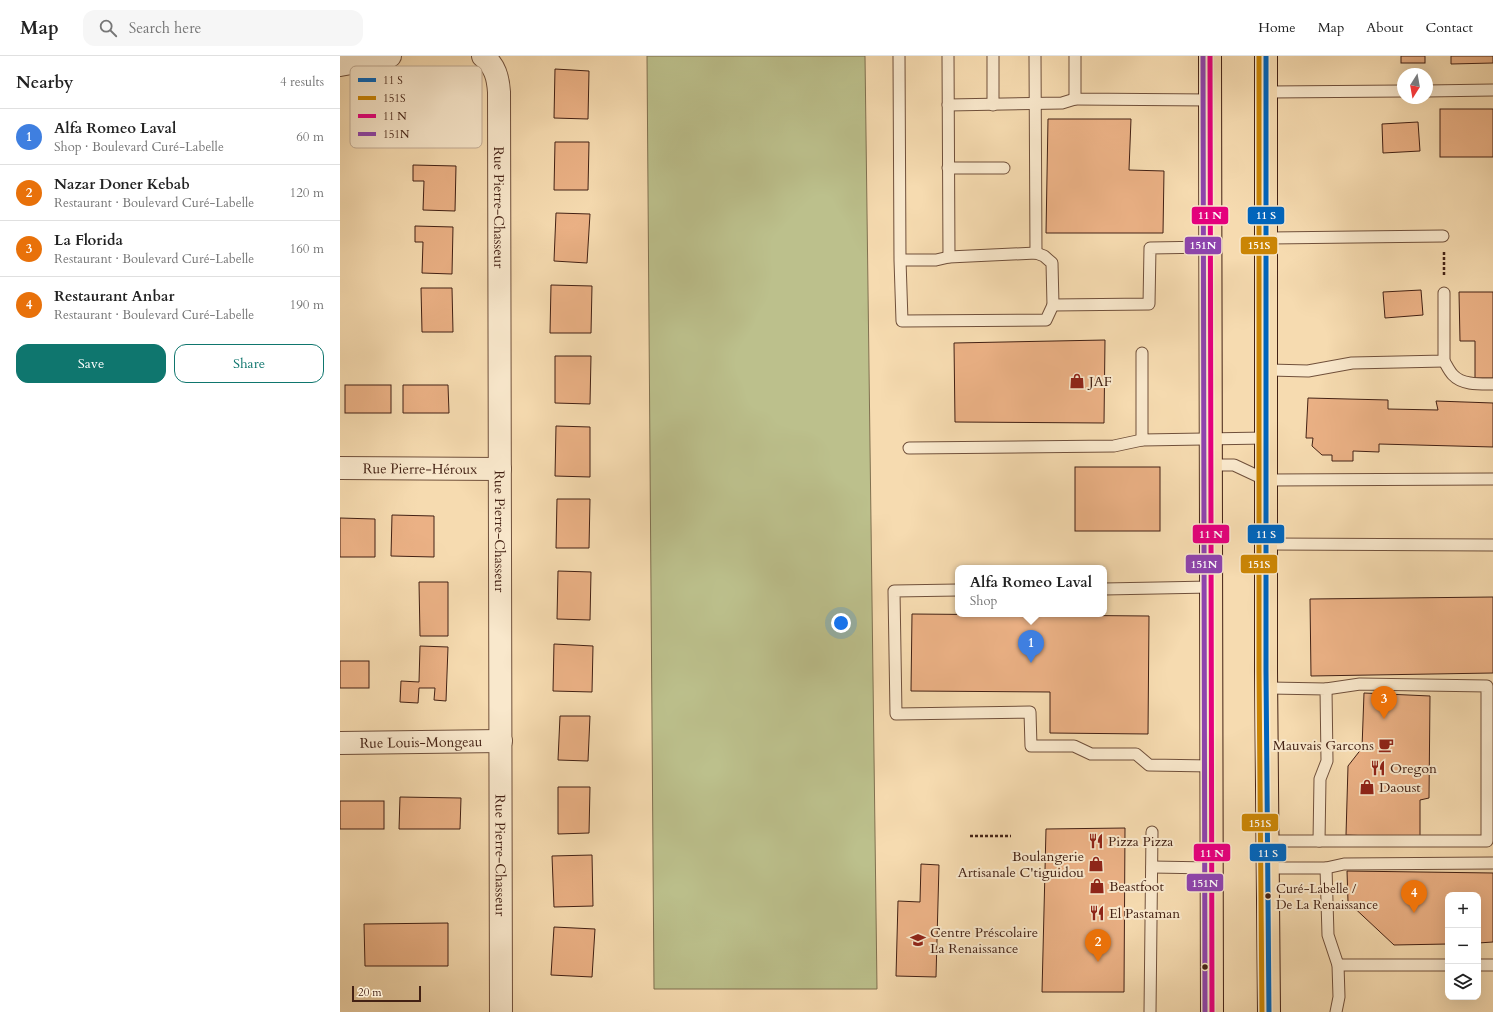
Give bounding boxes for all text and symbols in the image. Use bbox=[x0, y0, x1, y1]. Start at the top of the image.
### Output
search box bbox=[83, 10, 363, 46]
text: Map bbox=[20, 15, 59, 41]
icon: search bbox=[97, 17, 119, 39]
text: Search here bbox=[129, 18, 201, 38]
text: Home bbox=[1258, 18, 1296, 37]
text: Map bbox=[1318, 18, 1344, 37]
text: About bbox=[1366, 18, 1403, 37]
text: Contact bbox=[1425, 18, 1473, 37]
legend bbox=[350, 66, 482, 148]
north arrow bbox=[1397, 68, 1433, 104]
text: Nearby bbox=[16, 71, 73, 94]
text: 4 results bbox=[280, 73, 324, 91]
text: 11 S bbox=[383, 73, 403, 88]
text: 151S bbox=[383, 91, 406, 106]
text: 11 N bbox=[383, 109, 407, 124]
text: Alfa Romeo Laval bbox=[54, 118, 176, 138]
text: 151N bbox=[383, 127, 410, 142]
text: 1 bbox=[26, 128, 32, 146]
text: 60 m bbox=[296, 128, 324, 146]
text: Shop · Boulevard Curé-Labelle bbox=[54, 138, 224, 156]
street label: Rue Pierre-Chasseur bbox=[490, 146, 509, 269]
text: Nazar Doner Kebab bbox=[54, 174, 190, 194]
text: 2 bbox=[26, 184, 32, 202]
text: 120 m bbox=[290, 184, 324, 202]
text: Restaurant · Boulevard Curé-Labelle bbox=[54, 194, 254, 212]
line badge: 11 N bbox=[1191, 206, 1229, 225]
line badge: 11 S bbox=[1247, 206, 1285, 225]
text: 11 N bbox=[1198, 208, 1222, 223]
text: 11 S bbox=[1256, 208, 1276, 223]
text: La Florida bbox=[54, 230, 123, 250]
line badge: 151N bbox=[1184, 236, 1222, 255]
line badge: 151S bbox=[1240, 236, 1278, 255]
text: 151N bbox=[1190, 238, 1217, 253]
text: 151S bbox=[1248, 238, 1271, 253]
text: 3 bbox=[26, 240, 32, 258]
text: 160 m bbox=[290, 240, 324, 258]
text: Restaurant · Boulevard Curé-Labelle bbox=[54, 250, 254, 268]
text: Restaurant Anbar bbox=[54, 286, 174, 306]
text: 4 bbox=[26, 296, 32, 314]
text: 190 m bbox=[290, 296, 324, 314]
text: Restaurant · Boulevard Curé-Labelle bbox=[54, 306, 254, 324]
button: Save bbox=[16, 344, 166, 383]
button: Share bbox=[174, 344, 324, 383]
shop icon: JAF bbox=[1068, 372, 1086, 390]
place label: JAF bbox=[1087, 372, 1112, 391]
street label: Rue Pierre-Héroux bbox=[363, 459, 477, 478]
street label: Rue Pierre-Chasseur bbox=[490, 470, 510, 593]
line badge: 11 N bbox=[1192, 524, 1230, 544]
line badge: 11 S bbox=[1247, 524, 1285, 544]
text: 11 N bbox=[1199, 527, 1223, 542]
text: 11 S bbox=[1256, 527, 1276, 542]
line badge: 151N bbox=[1185, 554, 1223, 574]
line badge: 151S bbox=[1240, 554, 1278, 574]
text: 151N bbox=[1191, 557, 1218, 572]
text: 151S bbox=[1248, 557, 1271, 572]
popup bbox=[955, 565, 1107, 617]
text: Alfa Romeo Laval bbox=[970, 572, 1092, 592]
text: Shop bbox=[970, 592, 997, 610]
your location bbox=[831, 613, 851, 633]
pin: 1 bbox=[1018, 630, 1044, 663]
pin: 3 bbox=[1371, 686, 1397, 719]
street label: Rue Louis-Mongeau bbox=[359, 732, 483, 752]
place label: Mauvais Garcons bbox=[1273, 736, 1374, 755]
cafe icon: Mauvais Garcons bbox=[1377, 736, 1395, 754]
restaurant icon: Oregon bbox=[1369, 759, 1387, 777]
place label: Oregon bbox=[1390, 759, 1437, 778]
shop icon: Daoust bbox=[1358, 778, 1376, 796]
place label: Daoust bbox=[1379, 778, 1421, 797]
street label: Rue Pierre-Chasseur bbox=[491, 794, 510, 917]
line badge: 151S bbox=[1241, 813, 1279, 832]
text: 151S bbox=[1249, 816, 1272, 831]
restaurant icon: Pizza Pizza bbox=[1087, 832, 1105, 850]
place label: Pizza Pizza bbox=[1108, 832, 1173, 851]
line badge: 11 N bbox=[1193, 843, 1231, 862]
line badge: 11 S bbox=[1249, 843, 1287, 862]
text: 11 N bbox=[1200, 846, 1224, 861]
text: 11 S bbox=[1258, 846, 1278, 861]
place label: Boulangerie Artisanale C'tiguidou bbox=[958, 847, 1084, 882]
shop icon: Boulangerie Artisanale C'tiguidou bbox=[1087, 855, 1105, 873]
line badge: 151N bbox=[1186, 873, 1224, 892]
text: 151N bbox=[1192, 876, 1219, 891]
shop icon: Beastfoot bbox=[1088, 877, 1106, 895]
place label: Beastfoot bbox=[1109, 877, 1164, 896]
place label: Curé-Labelle / De La Renaissance bbox=[1276, 880, 1378, 914]
pin: 4 bbox=[1401, 880, 1427, 913]
marker: Curé-Labelle / De La Renaissance bbox=[1263, 891, 1273, 901]
map controls bbox=[1445, 892, 1481, 1000]
button: + bbox=[1445, 892, 1481, 928]
restaurant icon: El Pastaman bbox=[1088, 904, 1106, 922]
place label: El Pastaman bbox=[1109, 904, 1180, 923]
place label: Centre Préscolaire La Renaissance bbox=[930, 923, 1038, 958]
button: − bbox=[1445, 928, 1481, 964]
pin: 2 bbox=[1085, 929, 1111, 962]
school or university icon: Centre Préscolaire La Renaissance bbox=[909, 931, 927, 949]
unlabelled marker bbox=[1200, 962, 1210, 972]
button: layers bbox=[1445, 964, 1481, 1000]
scale bar bbox=[352, 984, 421, 1003]
text: 20 m bbox=[358, 985, 382, 1000]

